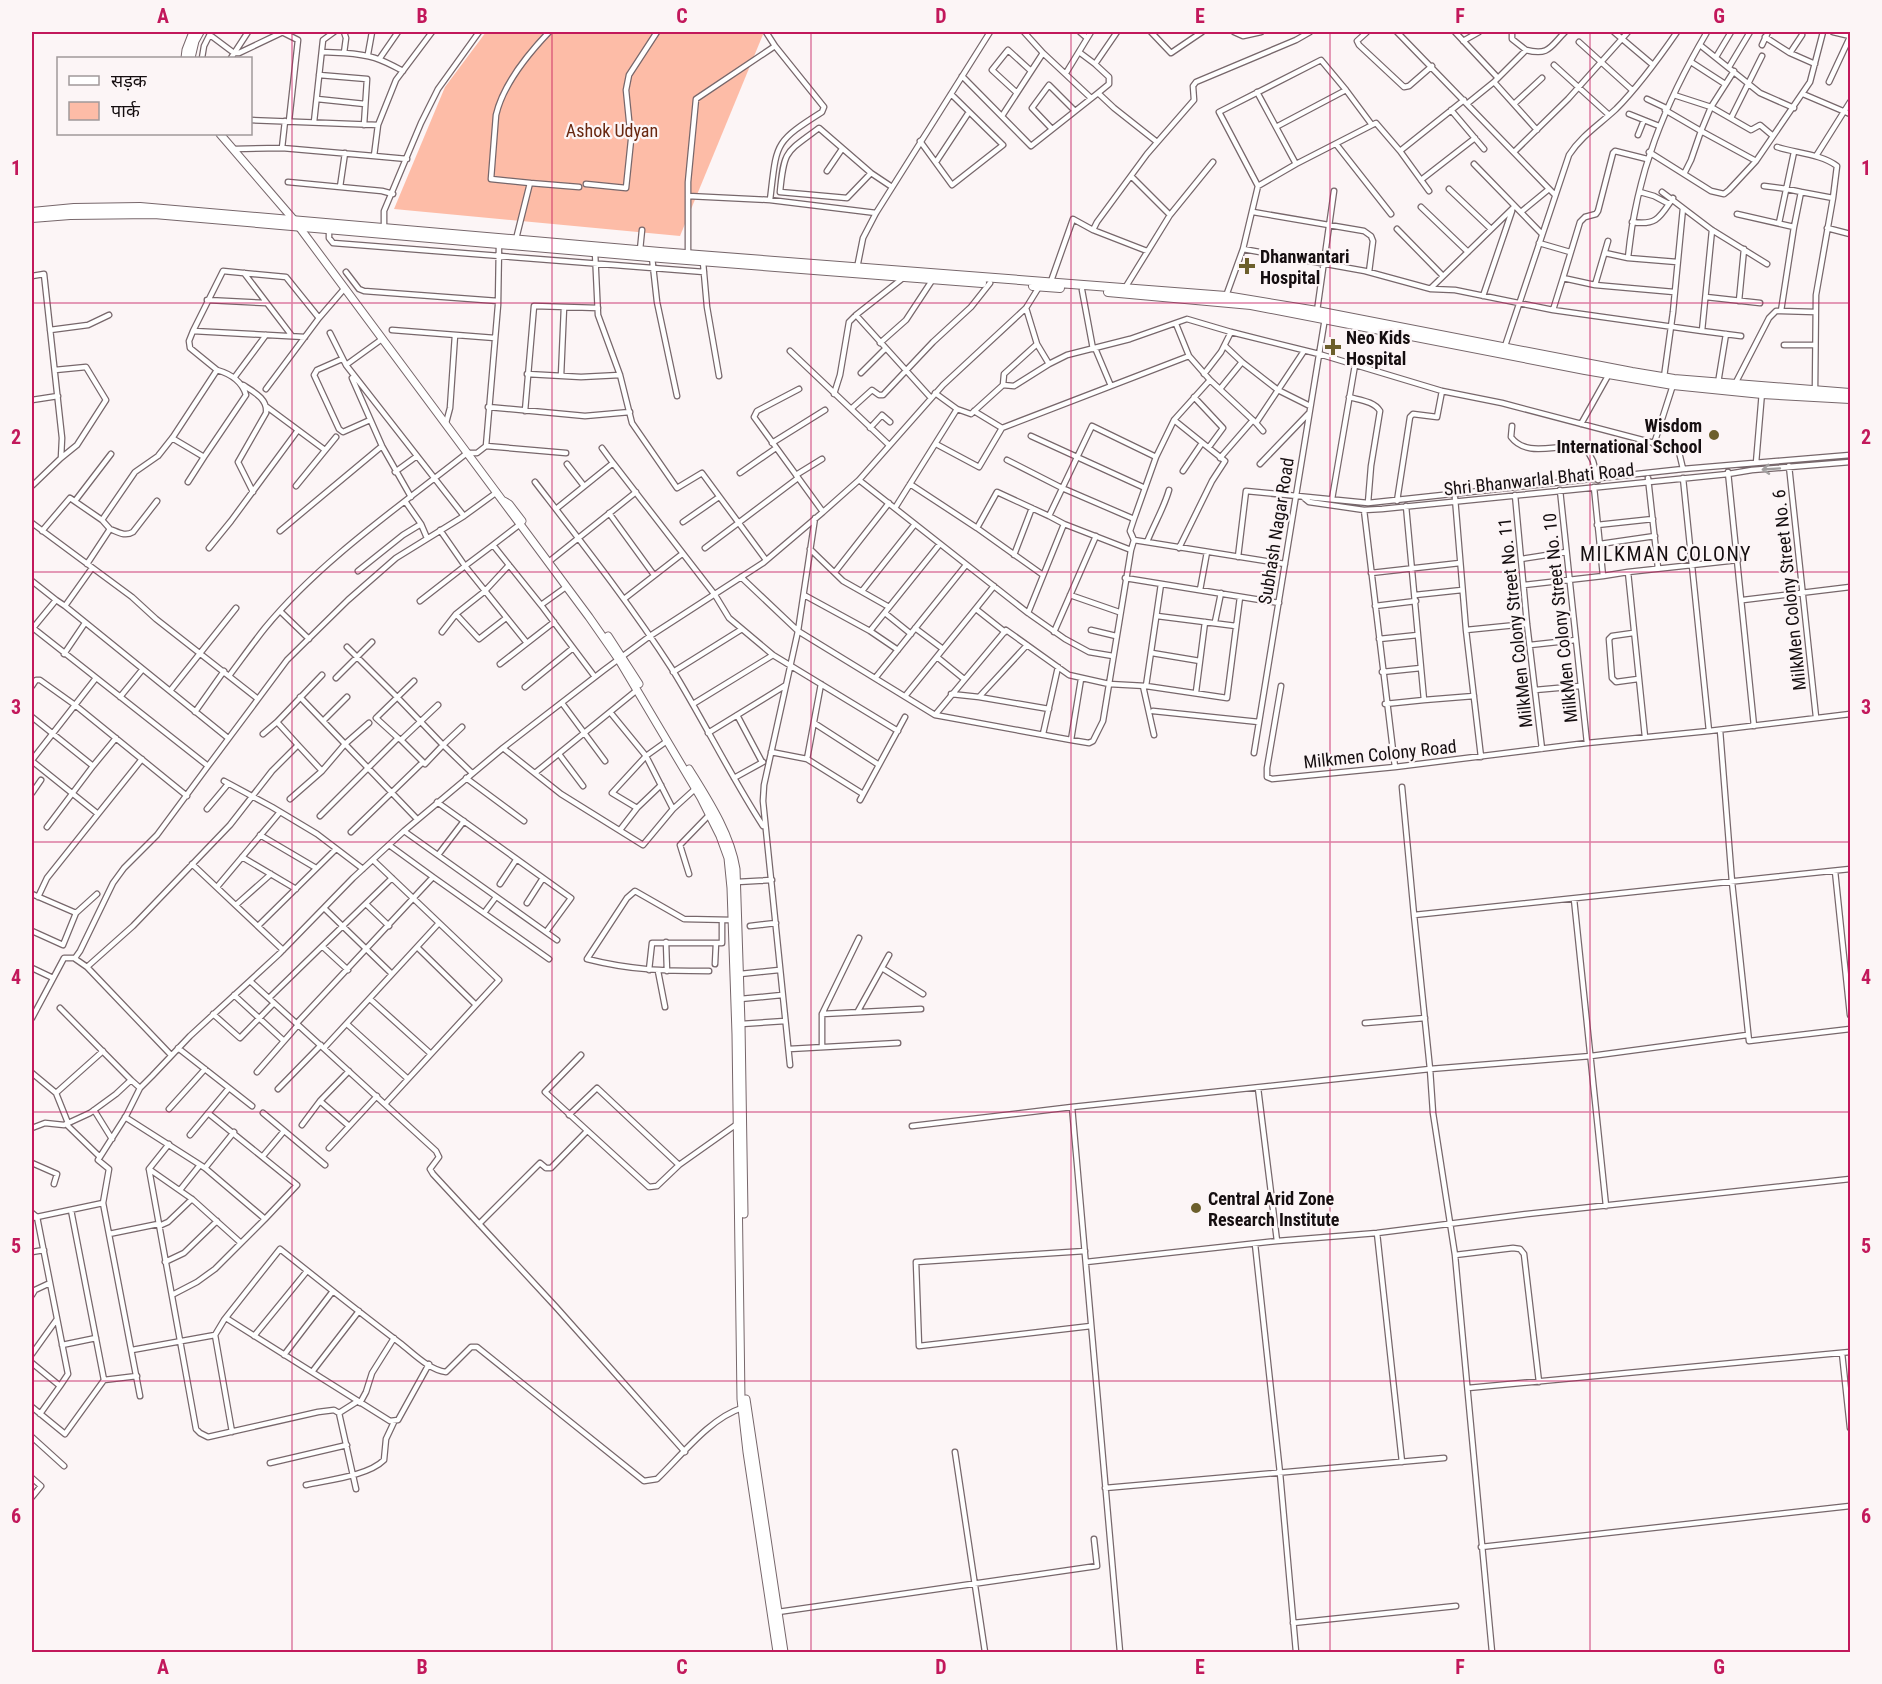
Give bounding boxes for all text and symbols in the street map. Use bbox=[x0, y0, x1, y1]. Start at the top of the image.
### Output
text: A bbox=[157, 4, 169, 28]
text: B bbox=[416, 4, 428, 28]
text: C bbox=[676, 4, 688, 28]
text: D bbox=[935, 4, 947, 28]
text: E bbox=[1195, 4, 1205, 28]
text: F bbox=[1455, 4, 1465, 28]
text: G bbox=[1713, 4, 1725, 28]
legend bbox=[57, 57, 252, 135]
text: सड़क bbox=[111, 70, 148, 91]
text: पार्क bbox=[111, 100, 141, 121]
park label: Ashok Udyan bbox=[566, 120, 658, 141]
text: 1 bbox=[11, 156, 21, 180]
text: 1 bbox=[1861, 156, 1871, 180]
place label: Dhanwantari Hospital bbox=[1260, 246, 1350, 288]
marker: Dhanwantari Hospital bbox=[1238, 257, 1256, 275]
place label: Neo Kids Hospital bbox=[1346, 327, 1410, 369]
marker: Neo Kids Hospital bbox=[1324, 338, 1342, 356]
place label: Wisdom International School bbox=[1557, 415, 1702, 457]
text: 2 bbox=[11, 425, 21, 449]
text: 2 bbox=[1861, 425, 1871, 449]
marker: Wisdom International School bbox=[1707, 428, 1721, 442]
street label: Subhash Nagar Road bbox=[1254, 456, 1298, 606]
street label: Shri Bhanwarlal Bhati Road bbox=[1443, 459, 1635, 499]
one-way arrow bbox=[1762, 464, 1782, 475]
street label: MilkMen Colony Street No. 6 bbox=[1768, 489, 1810, 691]
street label: MilkMen Colony Street No. 10 bbox=[1539, 512, 1581, 724]
street label: MilkMen Colony Street No. 11 bbox=[1494, 517, 1536, 729]
district label: MILKMAN COLONY bbox=[1580, 542, 1752, 566]
text: 3 bbox=[11, 695, 21, 719]
text: 3 bbox=[1861, 695, 1871, 719]
street label: Milkmen Colony Road bbox=[1302, 736, 1458, 772]
text: 4 bbox=[11, 965, 21, 989]
text: 4 bbox=[1861, 965, 1871, 989]
place label: Central Arid Zone Research Institute bbox=[1208, 1188, 1340, 1230]
marker: Central Arid Zone Research Institute bbox=[1189, 1201, 1203, 1215]
text: 5 bbox=[11, 1234, 21, 1258]
text: 5 bbox=[1861, 1234, 1871, 1258]
text: 6 bbox=[11, 1504, 21, 1528]
text: 6 bbox=[1861, 1504, 1871, 1528]
text: A bbox=[157, 1655, 169, 1679]
text: B bbox=[416, 1655, 428, 1679]
text: C bbox=[676, 1655, 688, 1679]
text: D bbox=[935, 1655, 947, 1679]
text: E bbox=[1195, 1655, 1205, 1679]
text: F bbox=[1455, 1655, 1465, 1679]
text: G bbox=[1713, 1655, 1725, 1679]

